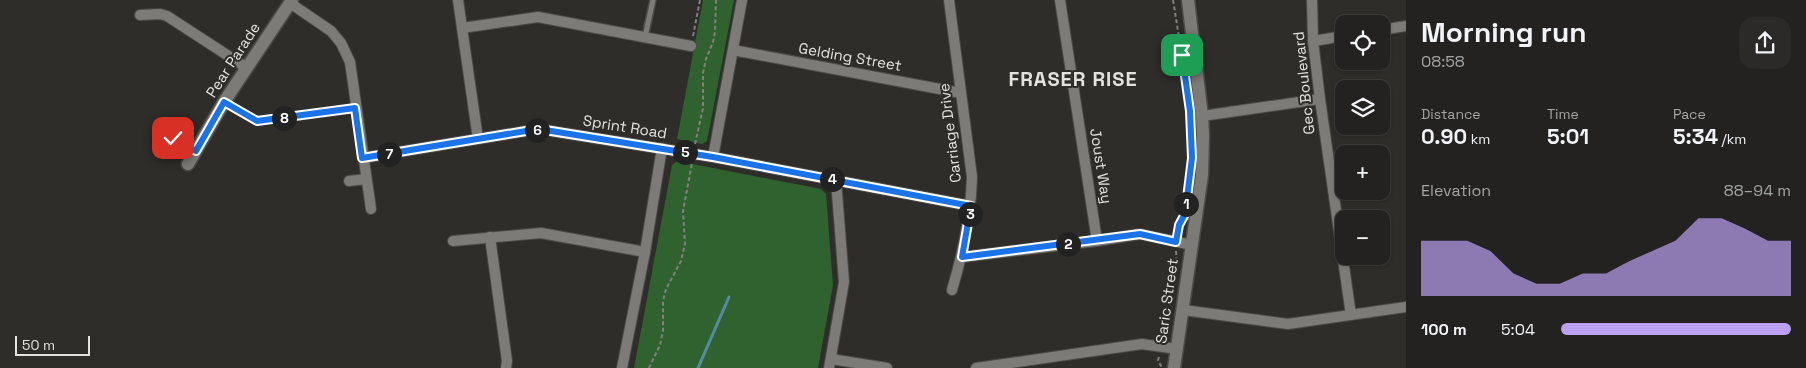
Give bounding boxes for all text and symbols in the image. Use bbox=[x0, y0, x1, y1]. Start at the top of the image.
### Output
text: Morning run bbox=[1421, 14, 1586, 50]
map controls bbox=[1335, 15, 1390, 265]
button: locate bbox=[1335, 15, 1390, 70]
button: share bbox=[1739, 17, 1791, 69]
street label: Pear Parade bbox=[201, 19, 264, 101]
street label: Gec Boulevard bbox=[1289, 30, 1318, 136]
pin bbox=[1161, 34, 1203, 76]
street label: Gelding Street bbox=[797, 38, 903, 75]
icon: arrive bbox=[1168, 41, 1196, 69]
text: 08:58 bbox=[1421, 51, 1465, 72]
district label: FRASER RISE bbox=[1008, 66, 1138, 92]
button: layers bbox=[1335, 80, 1390, 135]
street label: Carriage Drive bbox=[934, 82, 965, 184]
text: Distance bbox=[1421, 105, 1481, 123]
text: Time bbox=[1547, 105, 1579, 123]
text: Pace bbox=[1673, 105, 1706, 123]
pin: 8 bbox=[272, 106, 296, 130]
text: 8 bbox=[280, 109, 289, 127]
street label: Sprint Road bbox=[582, 110, 668, 143]
pin bbox=[152, 117, 194, 159]
pin: 6 bbox=[524, 118, 550, 142]
text: 6 bbox=[533, 121, 542, 139]
text: 0.90 bbox=[1421, 123, 1467, 150]
text: 5:01 bbox=[1547, 123, 1589, 150]
text: 5:34 bbox=[1673, 123, 1718, 150]
icon: check bbox=[159, 124, 187, 152]
street label: Joust Way bbox=[1086, 127, 1117, 205]
text: km bbox=[1467, 130, 1490, 148]
text: /km bbox=[1718, 130, 1746, 148]
pin: 5 bbox=[672, 140, 698, 164]
pin: 7 bbox=[376, 142, 402, 166]
text: 5 bbox=[681, 143, 690, 161]
text: 7 bbox=[386, 145, 393, 163]
button: + bbox=[1335, 145, 1390, 200]
pin: 4 bbox=[820, 166, 844, 192]
text: 4 bbox=[828, 170, 837, 188]
text: Elevation bbox=[1421, 180, 1491, 201]
text: 88–94 m bbox=[1724, 180, 1791, 201]
pin: 1 bbox=[1174, 192, 1198, 216]
text: 1 bbox=[1183, 195, 1190, 213]
pin: 3 bbox=[958, 202, 982, 226]
text: 3 bbox=[966, 205, 975, 223]
button: − bbox=[1335, 210, 1390, 265]
pin: 2 bbox=[1056, 232, 1080, 256]
text: 2 bbox=[1064, 235, 1073, 253]
street label: Saric Street bbox=[1151, 257, 1182, 345]
text: 100 m bbox=[1421, 319, 1467, 340]
text: 5:04 bbox=[1501, 319, 1535, 340]
scale bar bbox=[15, 333, 90, 356]
text: 50 m bbox=[22, 336, 55, 354]

